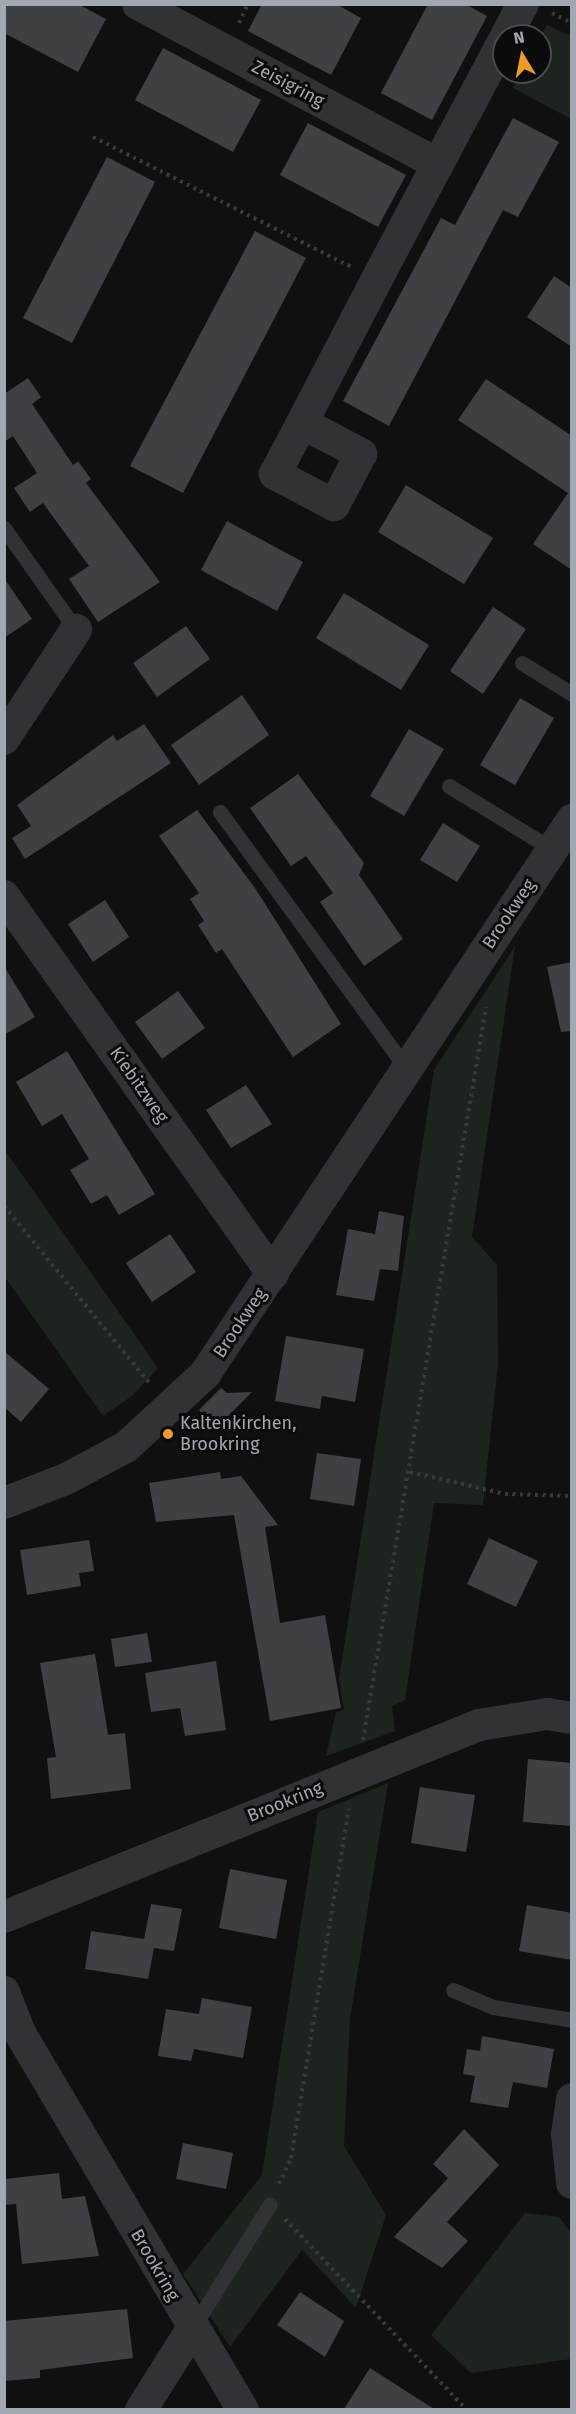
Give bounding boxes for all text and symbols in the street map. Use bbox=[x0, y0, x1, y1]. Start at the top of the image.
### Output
north arrow bbox=[492, 24, 552, 84]
text: N bbox=[512, 27, 526, 48]
street label: Zeisigring bbox=[248, 56, 328, 112]
street label: Brookweg bbox=[478, 875, 540, 953]
street label: Kiebitzweg bbox=[105, 1043, 173, 1127]
street label: Brookweg bbox=[209, 1284, 271, 1362]
place label: Kaltenkirchen, Brookring bbox=[180, 1413, 296, 1456]
marker: Kaltenkirchen, Brookring bbox=[161, 1427, 175, 1441]
street label: Brookring bbox=[244, 1777, 326, 1827]
street label: Brookring bbox=[126, 2225, 184, 2305]

